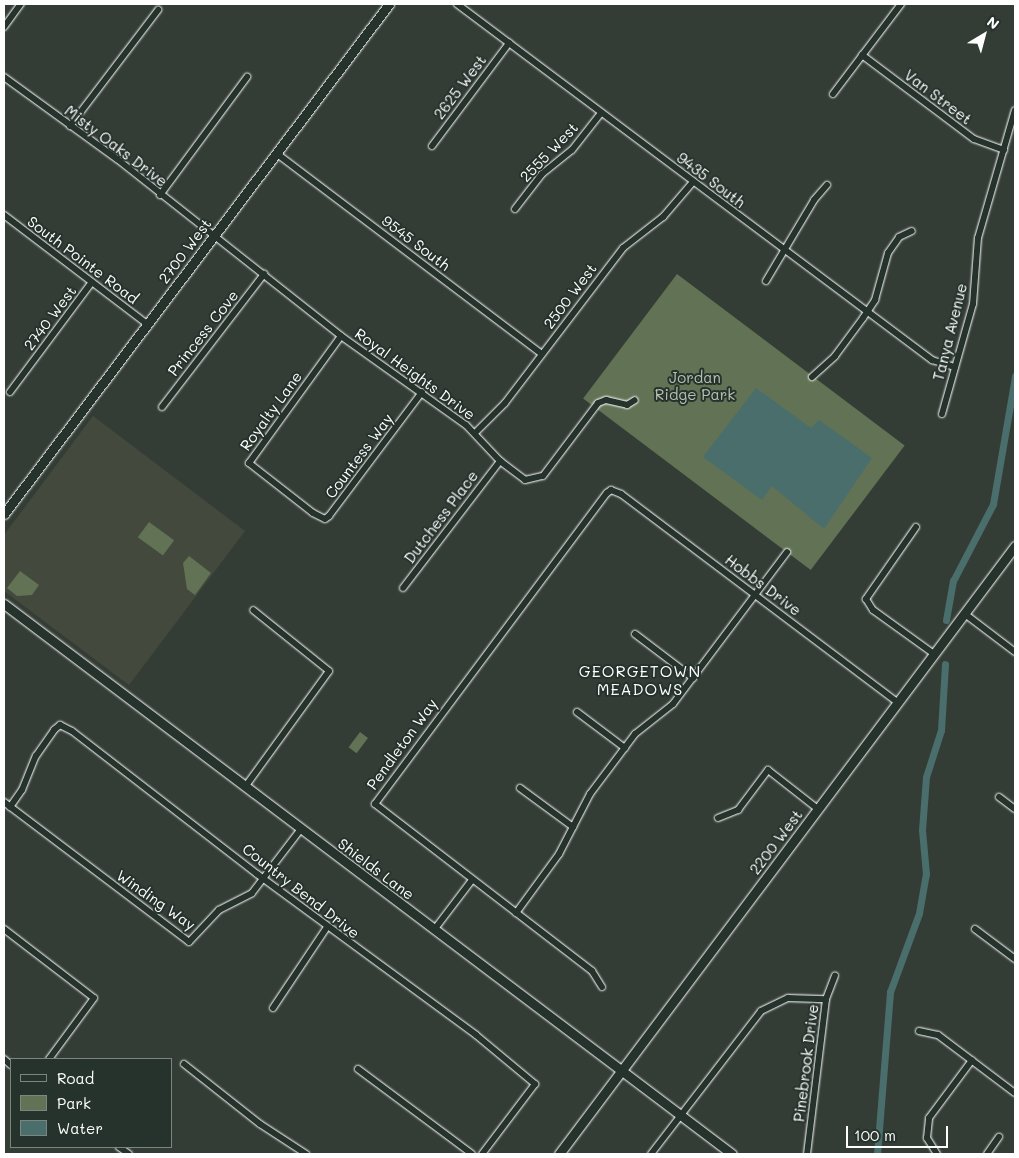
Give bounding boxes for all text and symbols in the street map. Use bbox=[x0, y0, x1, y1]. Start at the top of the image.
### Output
north arrow bbox=[959, 10, 1009, 60]
text: N bbox=[983, 12, 1003, 33]
street label: 2625 West bbox=[430, 51, 490, 123]
street label: Van Street bbox=[901, 66, 975, 128]
street label: Misty Oaks Drive bbox=[61, 102, 171, 190]
street label: 2555 West bbox=[516, 119, 582, 185]
street label: 9435 South bbox=[673, 149, 749, 211]
street label: South Pointe Road bbox=[24, 212, 142, 308]
street label: 9545 South bbox=[378, 212, 454, 274]
street label: 2700 West bbox=[155, 215, 215, 287]
street label: 2500 West bbox=[540, 260, 600, 332]
street label: Tanya Avenue bbox=[929, 281, 971, 383]
street label: 2740 West bbox=[20, 282, 80, 354]
street label: Princess Cove bbox=[164, 287, 242, 379]
street label: Royal Heights Drive bbox=[351, 324, 479, 424]
street label: Royalty Lane bbox=[236, 368, 306, 454]
park label: Jordan Ridge Park bbox=[655, 368, 735, 403]
street label: Countess Way bbox=[321, 410, 397, 502]
street label: Dutchess Place bbox=[400, 467, 482, 567]
street label: Hobbs Drive bbox=[721, 551, 805, 619]
district label: GEORGETOWN MEADOWS bbox=[578, 661, 702, 699]
street label: Pendleton Way bbox=[363, 695, 441, 793]
street label: 2200 West bbox=[746, 806, 806, 878]
street label: Shields Lane bbox=[334, 834, 418, 904]
street label: Country Bend Drive bbox=[239, 840, 363, 942]
street label: Winding Way bbox=[113, 866, 199, 934]
street label: Pinebrook Drive bbox=[790, 1003, 822, 1123]
legend bbox=[10, 1058, 172, 1148]
text: Road bbox=[57, 1068, 94, 1088]
text: Park bbox=[57, 1093, 91, 1113]
scale bar bbox=[849, 1116, 952, 1148]
text: Water bbox=[57, 1118, 103, 1138]
text: 100 m bbox=[854, 1125, 896, 1145]

